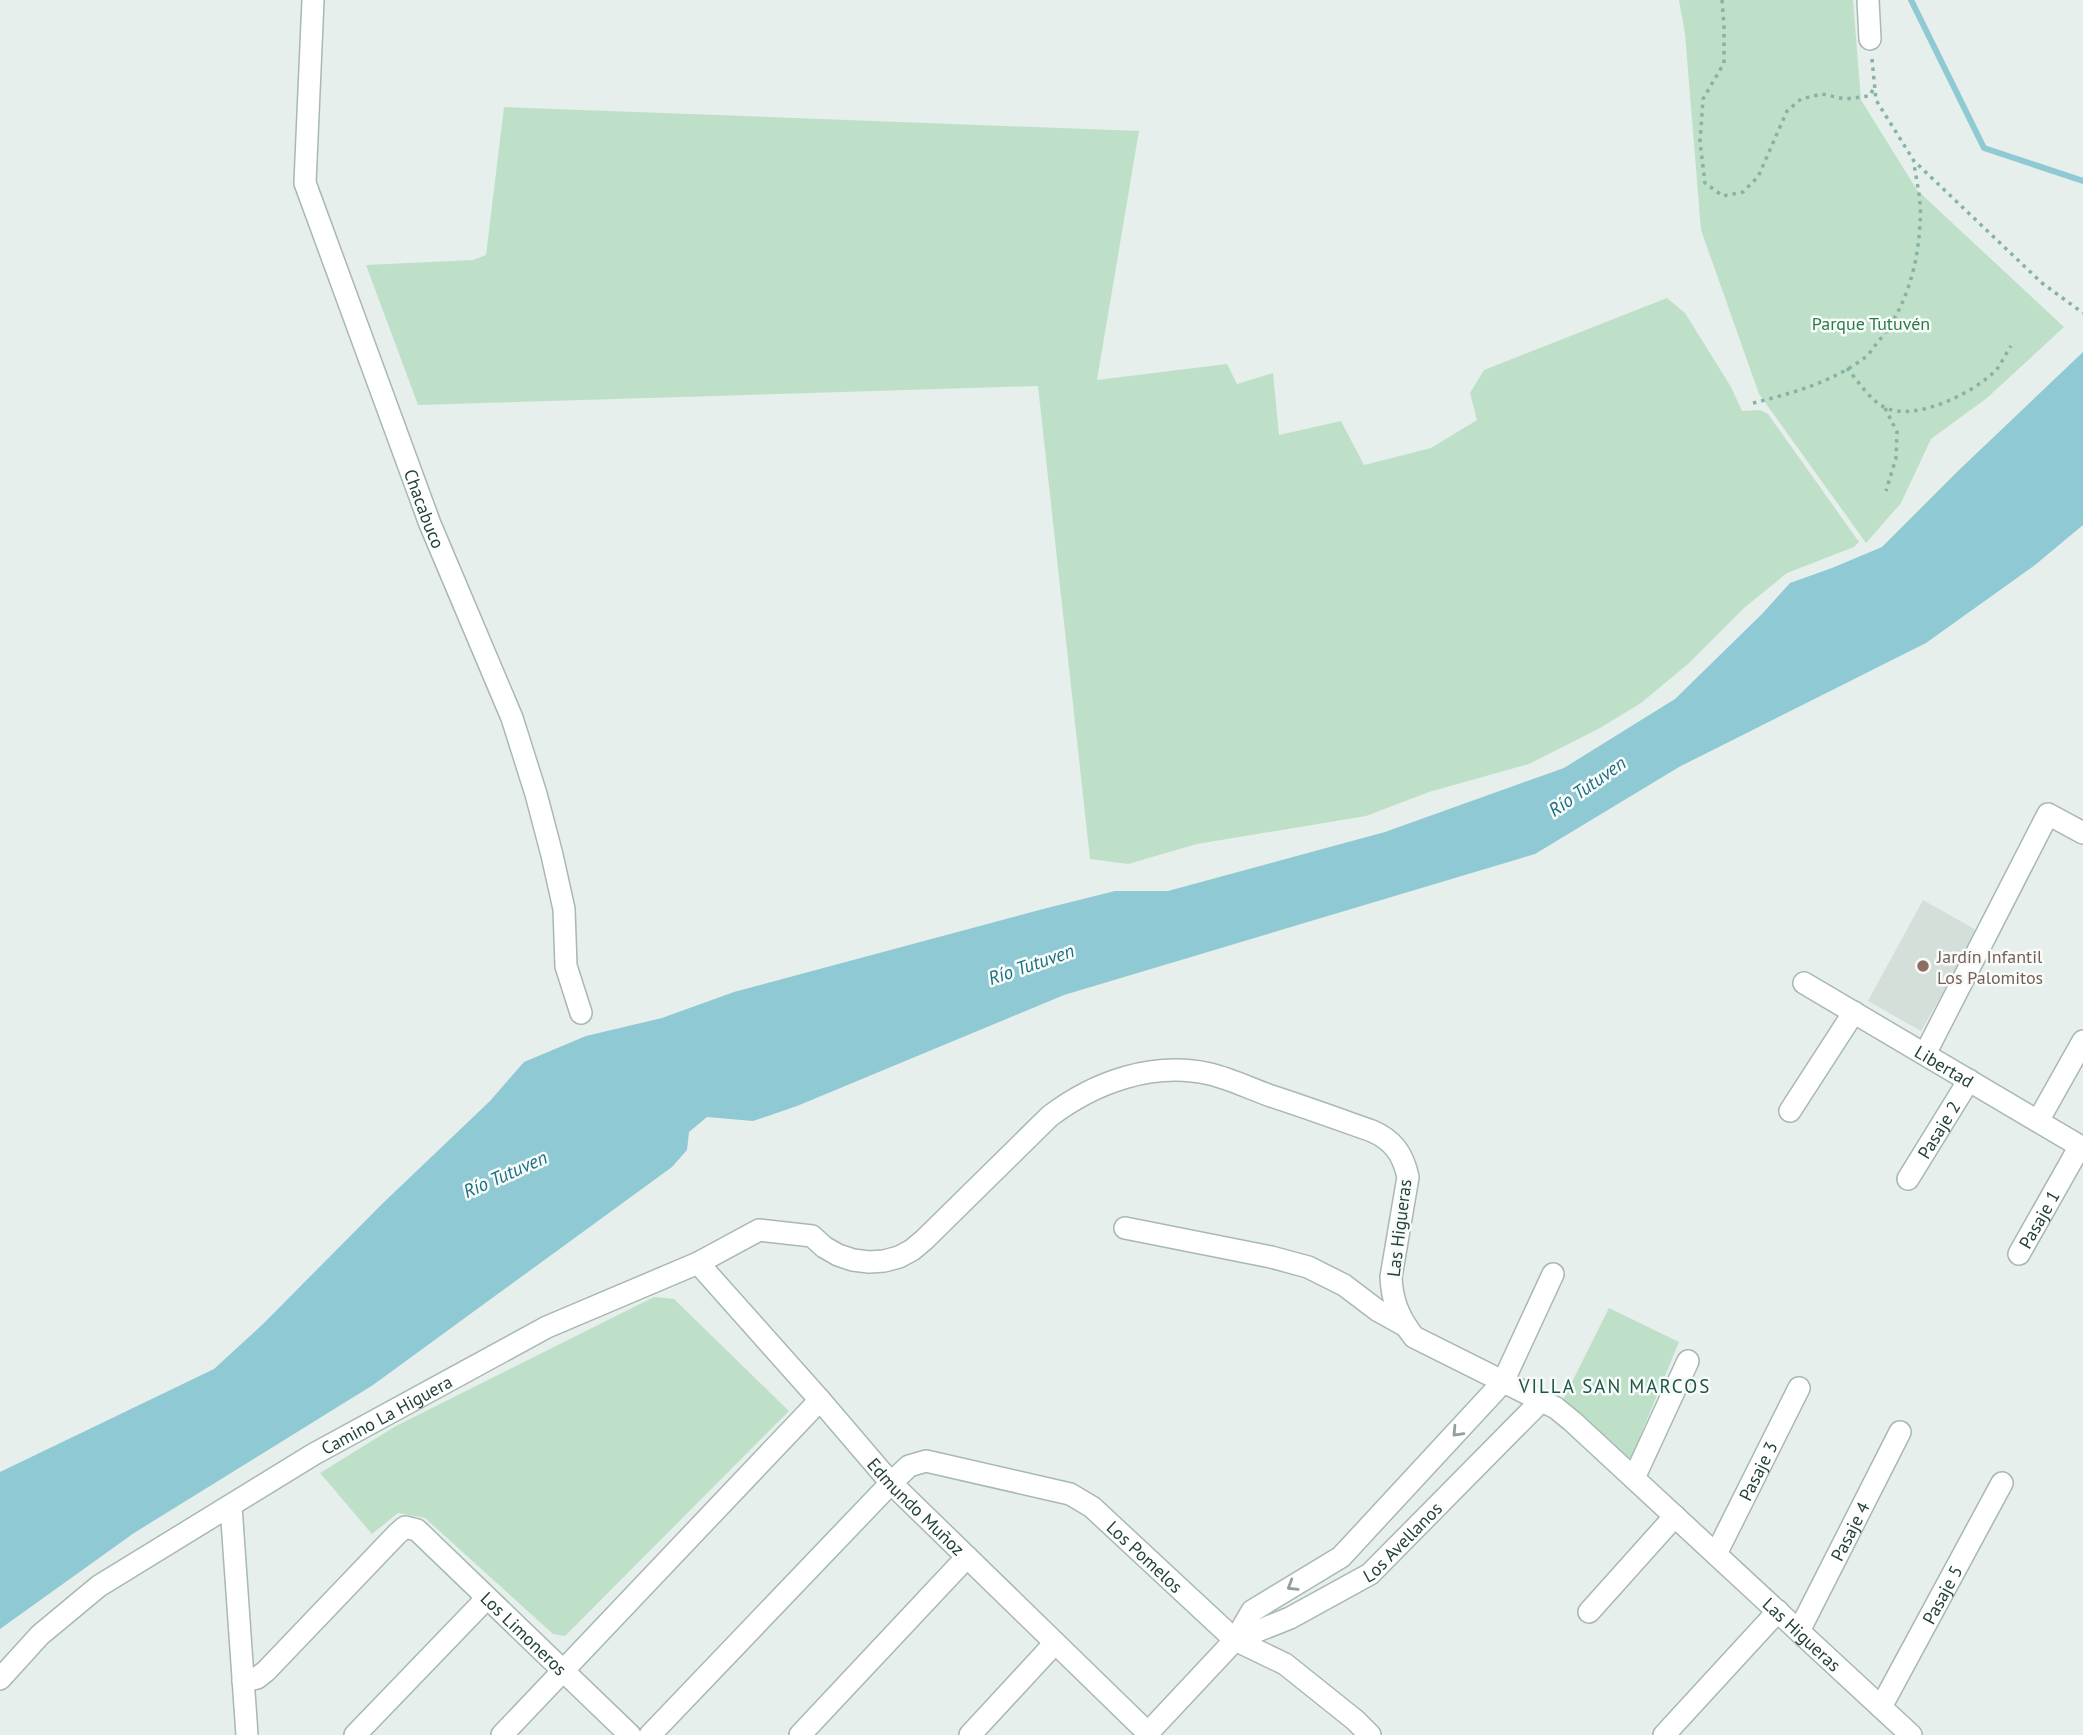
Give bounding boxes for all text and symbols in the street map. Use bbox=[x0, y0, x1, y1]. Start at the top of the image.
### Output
park label: Parque Tutuvén bbox=[1812, 312, 1930, 335]
street label: Chacabuco bbox=[399, 466, 450, 552]
water label: Río Tutuven bbox=[1543, 750, 1631, 822]
water label: Río Tutuven bbox=[985, 938, 1077, 990]
place label: Jardín Infantil Los Palomitos bbox=[1936, 945, 2043, 989]
marker: Jardín Infantil Los Palomitos bbox=[1915, 958, 1931, 974]
street label: Libertad bbox=[1911, 1040, 1978, 1092]
street label: Pasaje 2 bbox=[1912, 1097, 1965, 1163]
water label: Río Tutuven bbox=[459, 1145, 551, 1203]
street label: Las Higueras bbox=[1382, 1178, 1416, 1278]
street label: Pasaje 1 bbox=[2013, 1186, 2064, 1252]
street label: Camino La Higuera bbox=[317, 1369, 456, 1460]
district label: VILLA SAN MARCOS bbox=[1518, 1374, 1711, 1398]
one-way arrow bbox=[1452, 1424, 1465, 1437]
street label: Pasaje 3 bbox=[1733, 1437, 1782, 1504]
street label: Edmundo Muñoz bbox=[863, 1453, 970, 1560]
street label: Los Avellanos bbox=[1359, 1497, 1447, 1587]
street label: Pasaje 4 bbox=[1825, 1497, 1874, 1565]
street label: Los Pomelos bbox=[1102, 1515, 1188, 1597]
street label: Pasaje 5 bbox=[1917, 1561, 1967, 1628]
one-way arrow bbox=[1286, 1578, 1299, 1591]
street label: Los Limoneros bbox=[476, 1586, 572, 1680]
street label: Las Higueras bbox=[1758, 1592, 1846, 1676]

